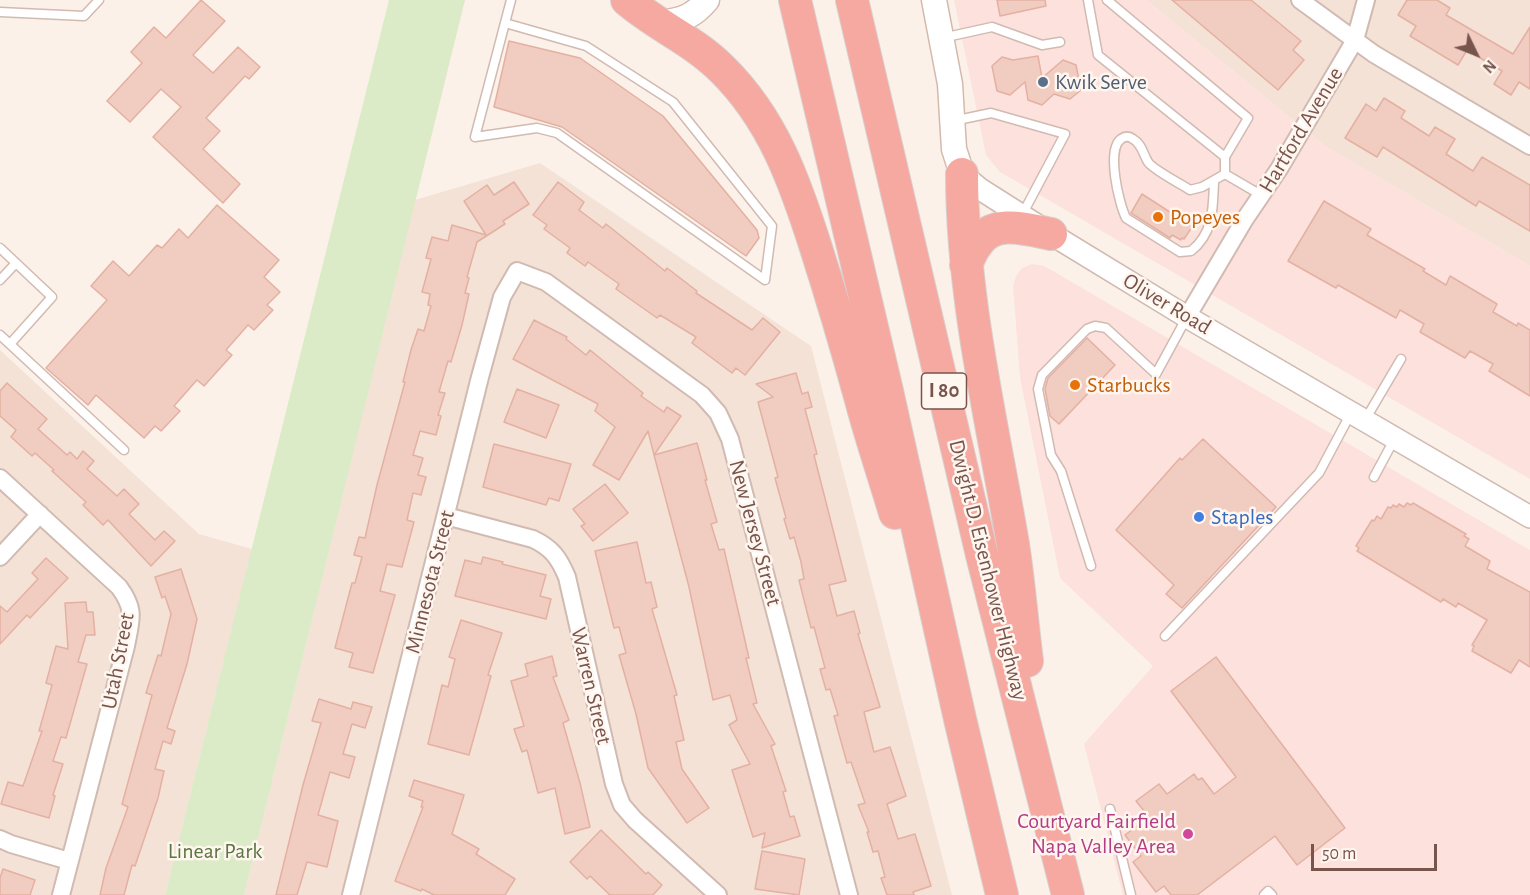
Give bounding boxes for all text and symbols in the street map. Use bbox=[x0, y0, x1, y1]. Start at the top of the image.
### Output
north arrow bbox=[1446, 24, 1506, 84]
text: N bbox=[1480, 57, 1499, 76]
street label: Hartford Avenue bbox=[1253, 62, 1349, 198]
place label: Kwik Serve bbox=[1055, 69, 1147, 95]
marker: Kwik Serve bbox=[1036, 75, 1050, 89]
place label: Popeyes bbox=[1170, 204, 1240, 230]
marker: Popeyes bbox=[1151, 210, 1165, 224]
street label: Oliver Road bbox=[1118, 267, 1216, 341]
place label: Starbucks bbox=[1087, 372, 1171, 398]
road number: I 80 bbox=[922, 373, 966, 409]
marker: Starbucks bbox=[1068, 378, 1082, 392]
street label: Dwight D. Eisenhower Highway bbox=[943, 437, 1033, 703]
street label: New Jersey Street bbox=[723, 457, 787, 609]
place label: Staples bbox=[1211, 504, 1273, 530]
street label: Minnesota Street bbox=[399, 508, 461, 656]
marker: Staples bbox=[1192, 510, 1206, 524]
street label: Utah Street bbox=[96, 610, 140, 712]
street label: Warren Street bbox=[565, 625, 617, 747]
place label: Courtyard Fairfield Napa Valley Area bbox=[1017, 808, 1176, 860]
marker: Courtyard Fairfield Napa Valley Area bbox=[1181, 827, 1195, 841]
scale bar bbox=[1314, 832, 1440, 870]
park label: Linear Park bbox=[168, 838, 262, 864]
text: 50 m bbox=[1322, 845, 1356, 863]

